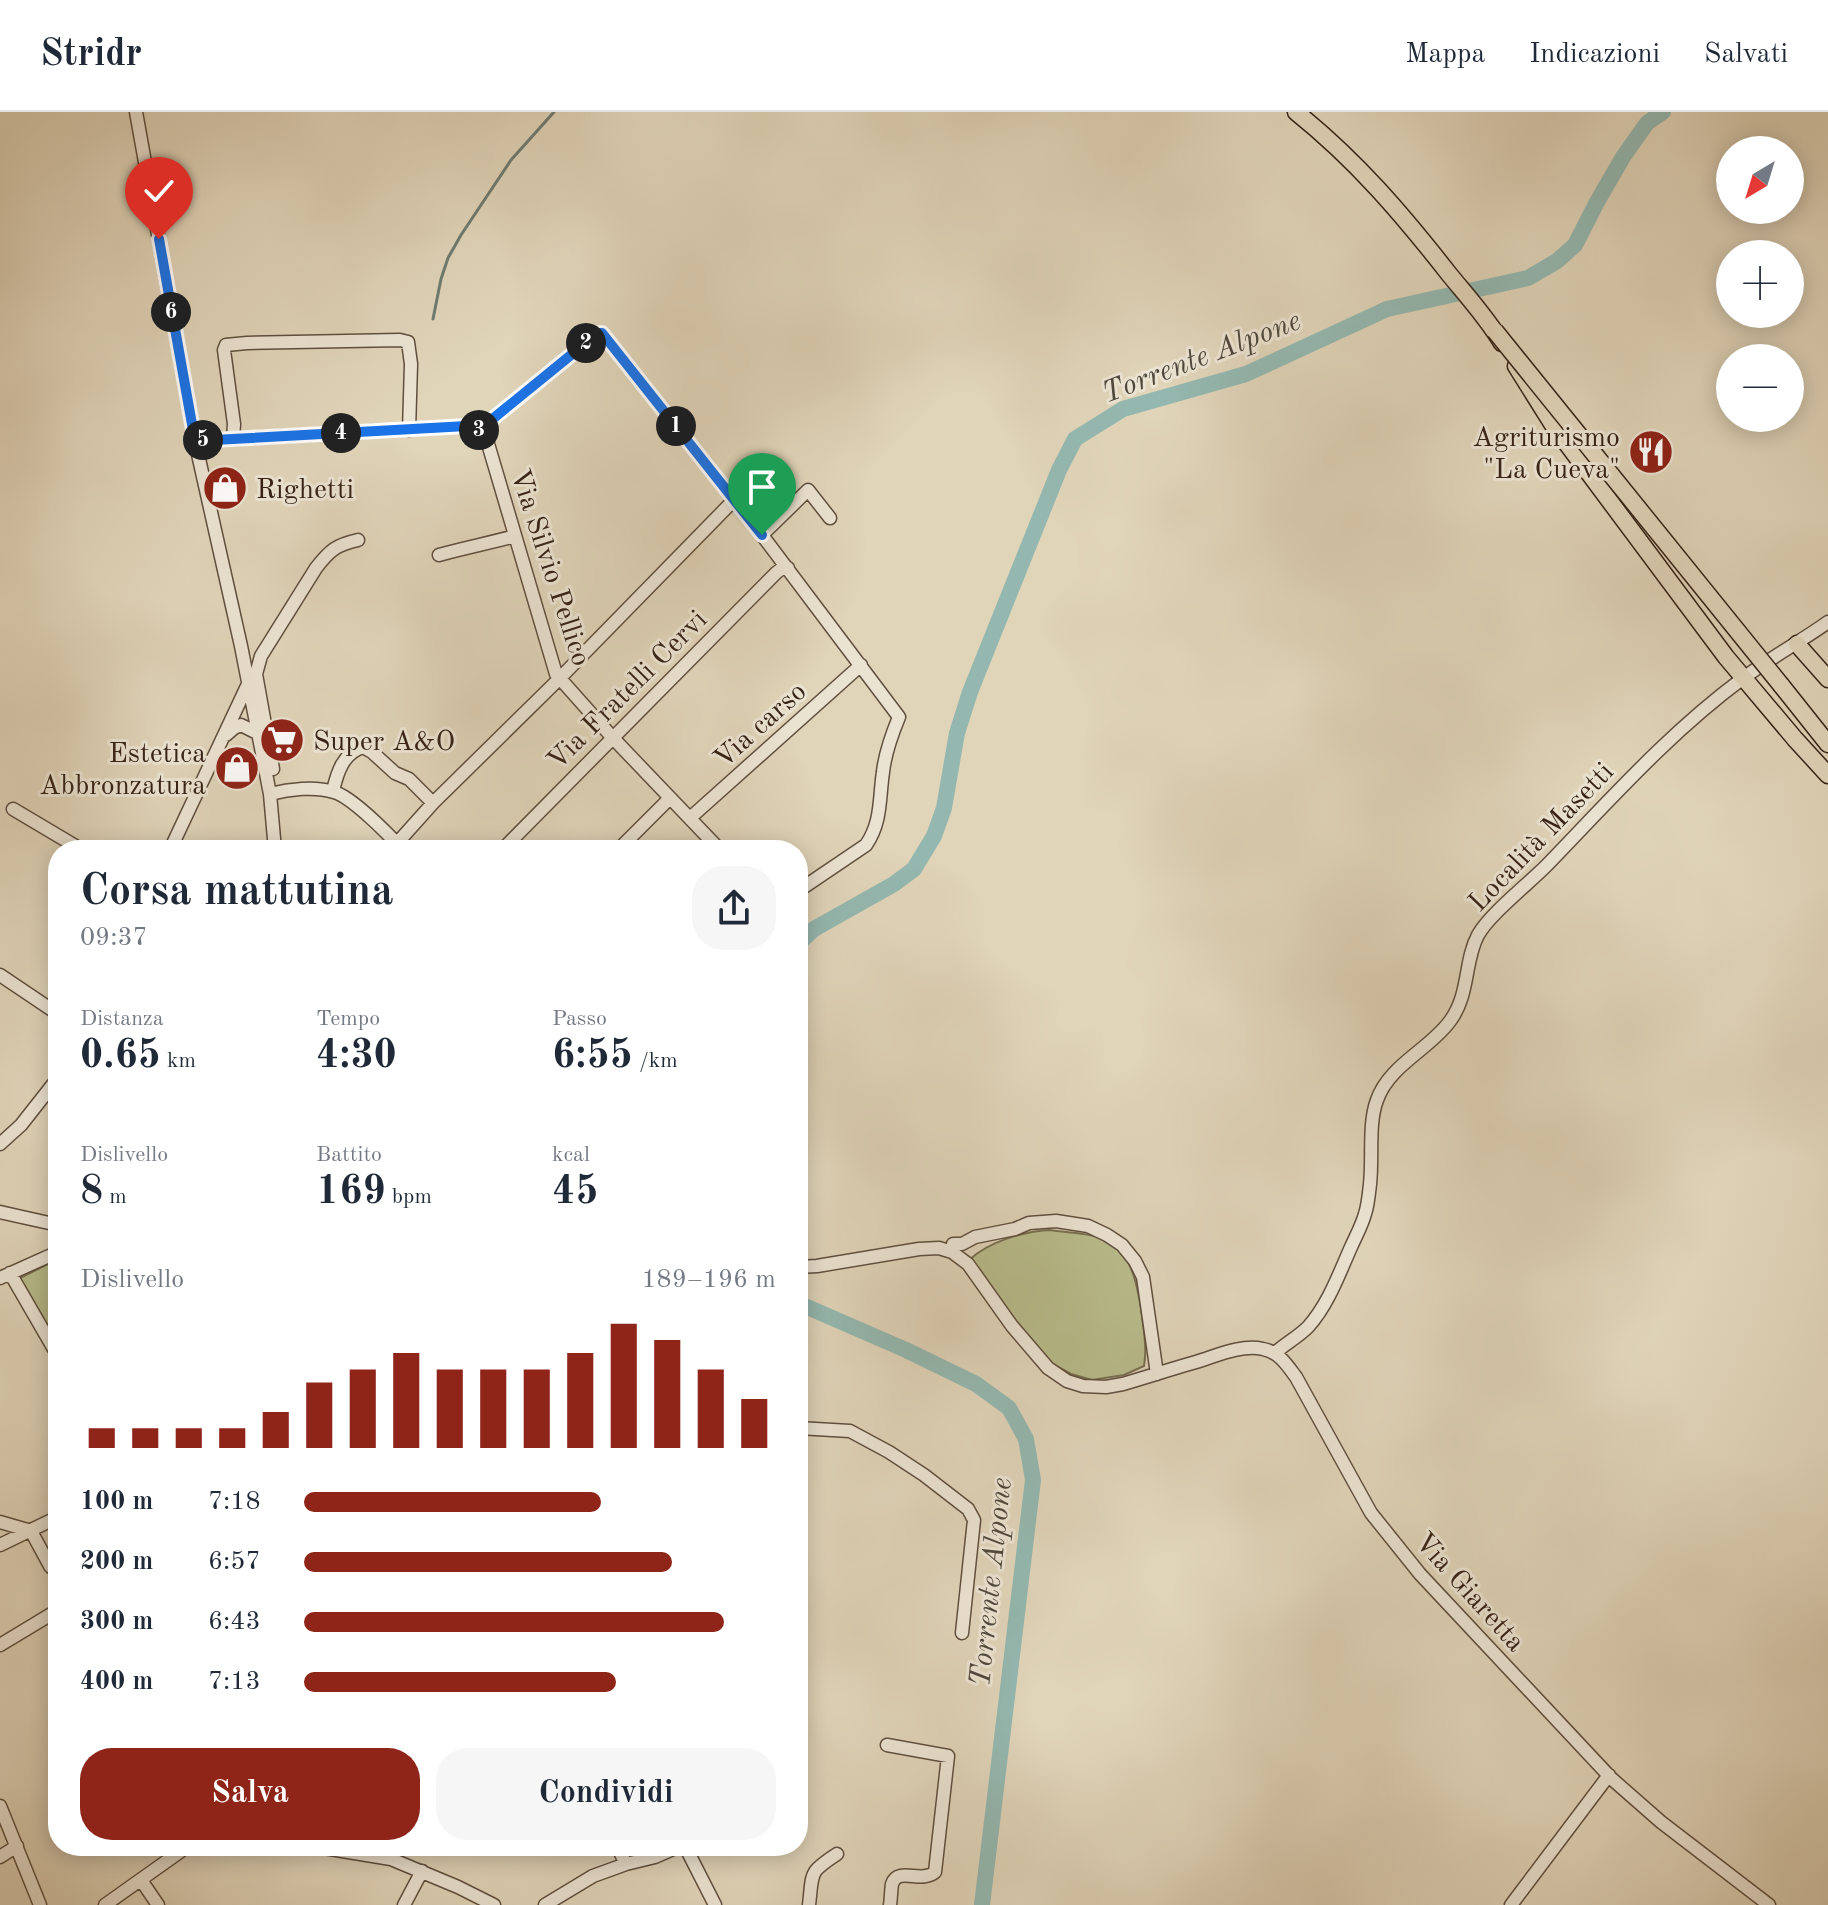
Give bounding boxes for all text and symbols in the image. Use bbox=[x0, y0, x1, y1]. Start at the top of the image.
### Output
text: Stridr bbox=[40, 36, 142, 74]
text: Mappa bbox=[1405, 41, 1485, 69]
text: Indicazioni bbox=[1529, 41, 1660, 69]
text: Salvati bbox=[1704, 41, 1788, 69]
north arrow bbox=[1716, 136, 1804, 224]
map controls bbox=[1716, 136, 1804, 432]
pin bbox=[125, 157, 193, 239]
icon: check bbox=[137, 169, 181, 213]
button: + bbox=[1716, 240, 1804, 328]
pin: 6 bbox=[151, 292, 191, 332]
text: 6 bbox=[165, 301, 177, 323]
water label: Torrente Alpone bbox=[1098, 306, 1305, 410]
pin: 2 bbox=[566, 323, 606, 363]
text: 2 bbox=[580, 332, 592, 354]
button: − bbox=[1716, 344, 1804, 432]
pin: 1 bbox=[656, 406, 696, 446]
pin: 3 bbox=[459, 410, 499, 450]
pin: 4 bbox=[321, 413, 361, 453]
text: 1 bbox=[670, 415, 682, 437]
text: 3 bbox=[473, 419, 485, 441]
pin: 5 bbox=[183, 420, 223, 460]
text: 4 bbox=[335, 422, 347, 444]
place label: Agriturismo "La Cueva" bbox=[1472, 425, 1620, 485]
restaurant icon: Agriturismo "La Cueva" bbox=[1627, 428, 1675, 476]
text: 5 bbox=[197, 429, 209, 451]
pin bbox=[728, 453, 796, 535]
shop icon: Righetti bbox=[201, 464, 249, 512]
icon: arrive bbox=[740, 465, 784, 509]
street label: Via Silvio Pellico bbox=[504, 466, 594, 670]
place label: Righetti bbox=[256, 477, 354, 505]
street label: Via Fratelli Cervi bbox=[543, 606, 713, 776]
street label: Via carso bbox=[710, 678, 812, 775]
supermarket icon: Super A&O bbox=[258, 716, 306, 764]
place label: Super A&O bbox=[313, 729, 455, 757]
place label: Estetica Abbronzatura bbox=[39, 741, 206, 801]
shop icon: Estetica Abbronzatura bbox=[213, 744, 261, 792]
street label: Località Masetti bbox=[1464, 758, 1620, 918]
button: share bbox=[692, 866, 776, 950]
text: Corsa mattutina bbox=[80, 870, 394, 914]
text: 09:37 bbox=[80, 925, 148, 951]
text: Distanza bbox=[80, 1008, 164, 1030]
text: Tempo bbox=[316, 1008, 380, 1030]
text: Passo bbox=[552, 1008, 607, 1030]
text: 0.65 bbox=[80, 1037, 161, 1077]
text: 4:30 bbox=[316, 1037, 397, 1077]
text: 6:55 bbox=[552, 1037, 633, 1077]
text: km bbox=[161, 1050, 196, 1072]
text: /km bbox=[633, 1050, 678, 1072]
text: Dislivello bbox=[80, 1144, 168, 1166]
text: Battito bbox=[316, 1144, 382, 1166]
text: kcal bbox=[552, 1144, 590, 1166]
text: 8 bbox=[80, 1173, 103, 1213]
text: 169 bbox=[316, 1173, 386, 1213]
text: 45 bbox=[552, 1173, 598, 1213]
text: m bbox=[103, 1186, 127, 1208]
text: bpm bbox=[386, 1186, 432, 1208]
text: Dislivello bbox=[80, 1267, 184, 1293]
text: 189–196 m bbox=[641, 1267, 776, 1293]
water label: Torrente Alpone bbox=[966, 1476, 1018, 1688]
text: 100 m bbox=[80, 1489, 153, 1515]
text: 7:18 bbox=[208, 1489, 261, 1515]
street label: Via Giaretta bbox=[1409, 1528, 1529, 1658]
text: 200 m bbox=[80, 1549, 153, 1575]
text: 6:57 bbox=[208, 1549, 261, 1575]
text: 300 m bbox=[80, 1609, 153, 1635]
text: 6:43 bbox=[208, 1609, 261, 1635]
text: 400 m bbox=[80, 1669, 153, 1695]
text: 7:13 bbox=[208, 1669, 261, 1695]
button: Salva bbox=[80, 1748, 420, 1840]
button: Condividi bbox=[436, 1748, 776, 1840]

